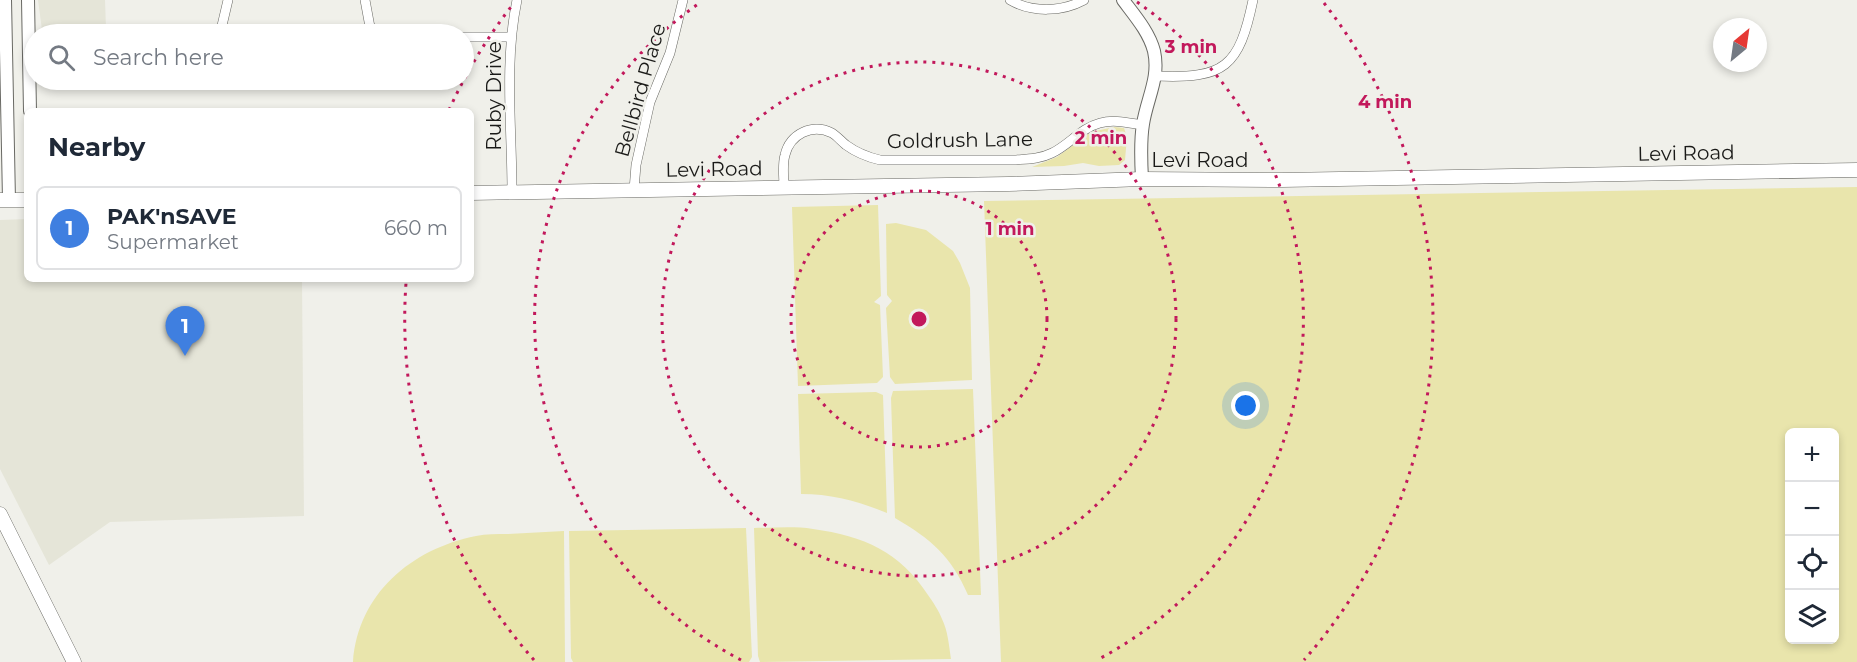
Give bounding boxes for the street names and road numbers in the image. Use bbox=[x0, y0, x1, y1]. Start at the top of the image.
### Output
street label: Bellbird Place bbox=[609, 20, 671, 160]
street label: Ruby Drive bbox=[482, 41, 506, 151]
street label: Goldrush Lane bbox=[887, 127, 1033, 153]
street label: Levi Road bbox=[1637, 140, 1735, 166]
street label: Levi Road bbox=[1151, 148, 1249, 172]
street label: Levi Road bbox=[665, 156, 763, 182]

